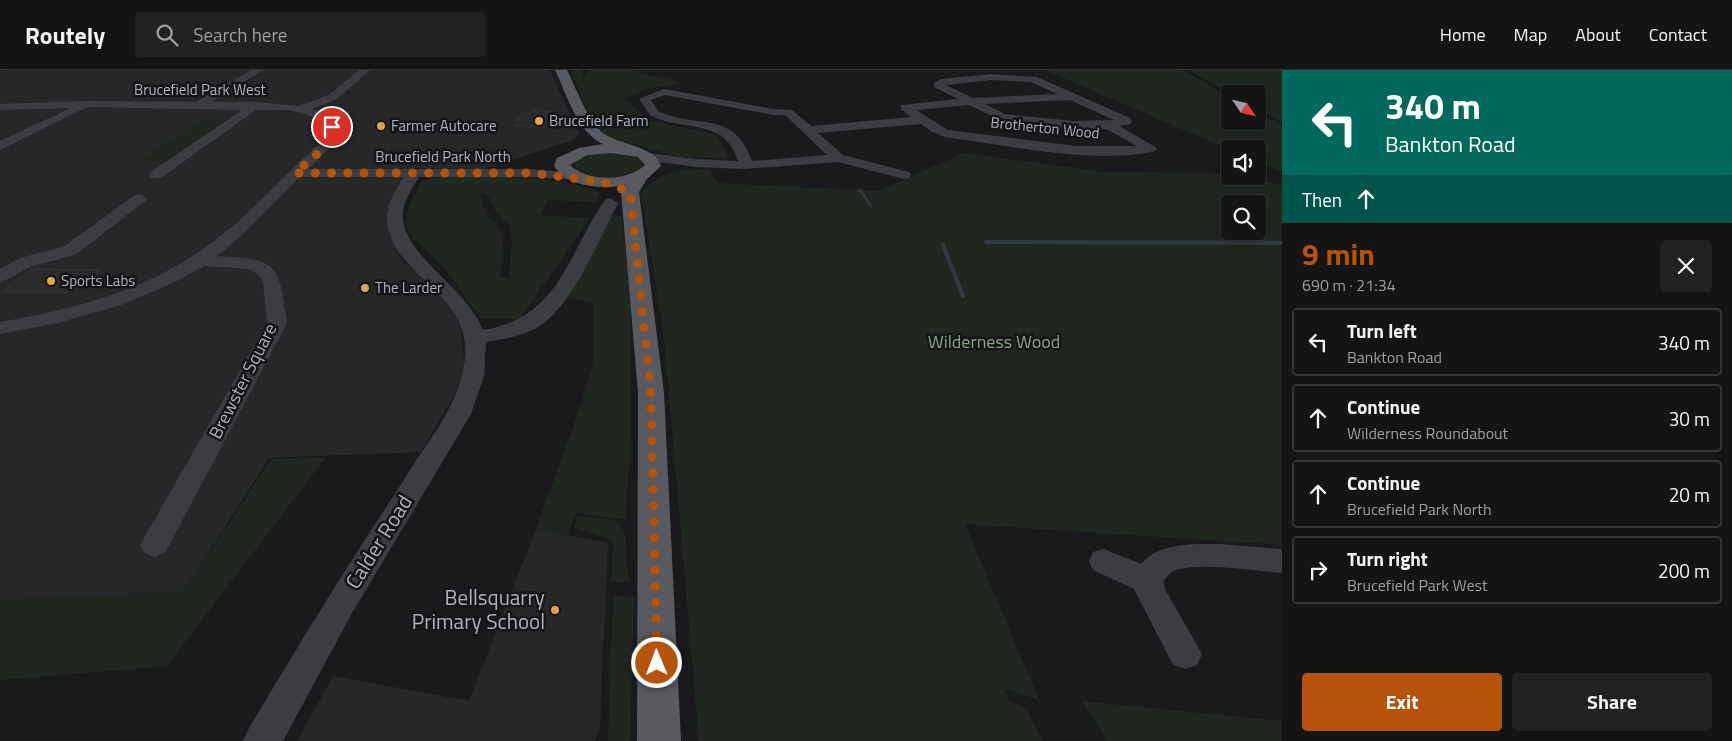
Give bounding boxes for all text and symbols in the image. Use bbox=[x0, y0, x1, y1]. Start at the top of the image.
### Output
search box bbox=[135, 12, 485, 57]
text: Routely bbox=[25, 17, 105, 53]
text: Search here bbox=[193, 20, 287, 49]
icon: search bbox=[153, 21, 181, 49]
text: Home bbox=[1440, 21, 1486, 48]
text: Map bbox=[1514, 21, 1547, 48]
text: About bbox=[1575, 21, 1621, 48]
text: Contact bbox=[1649, 21, 1707, 48]
street label: Brucefield Park West bbox=[134, 78, 267, 101]
text: 340 m bbox=[1385, 79, 1481, 133]
north arrow bbox=[1221, 85, 1266, 130]
map controls bbox=[1221, 85, 1266, 240]
icon: left bbox=[1302, 90, 1367, 155]
pin bbox=[311, 106, 353, 148]
place label: Brucefield Farm bbox=[549, 109, 649, 132]
street label: Brotherton Wood bbox=[989, 110, 1101, 145]
icon: arrive bbox=[318, 113, 346, 141]
place label: Farmer Autocare bbox=[391, 114, 496, 137]
marker: Brucefield Farm bbox=[533, 115, 545, 127]
marker: Farmer Autocare bbox=[375, 120, 387, 132]
text: Bankton Road bbox=[1385, 127, 1516, 161]
button: sound bbox=[1221, 140, 1266, 185]
street label: Brucefield Park North bbox=[375, 145, 511, 168]
text: Then bbox=[1302, 185, 1342, 214]
icon: ahead bbox=[1352, 185, 1380, 213]
button: search bbox=[1221, 195, 1266, 240]
text: 9 min bbox=[1302, 231, 1375, 277]
button: close bbox=[1660, 240, 1712, 292]
place label: Sports Labs bbox=[61, 269, 135, 292]
text: 690 m · 21:34 bbox=[1302, 273, 1396, 297]
marker: Sports Labs bbox=[45, 275, 57, 287]
place label: The Larder bbox=[375, 276, 442, 299]
marker: The Larder bbox=[359, 282, 371, 294]
text: Turn left bbox=[1347, 316, 1417, 345]
street label: Brewster Square bbox=[202, 318, 283, 443]
park label: Wilderness Wood bbox=[928, 328, 1060, 355]
icon: left bbox=[1304, 328, 1332, 356]
text: 340 m bbox=[1658, 328, 1710, 357]
text: Bankton Road bbox=[1347, 345, 1442, 369]
text: Continue bbox=[1347, 392, 1420, 421]
icon: ahead bbox=[1304, 404, 1332, 432]
text: 30 m bbox=[1669, 404, 1710, 433]
text: Wilderness Roundabout bbox=[1347, 421, 1508, 445]
text: Continue bbox=[1347, 468, 1420, 497]
icon: ahead bbox=[1304, 480, 1332, 508]
text: 20 m bbox=[1669, 480, 1710, 509]
street label: Calder Road bbox=[337, 488, 420, 595]
text: Brucefield Park North bbox=[1347, 497, 1491, 521]
text: Turn right bbox=[1347, 544, 1428, 573]
icon: right bbox=[1304, 556, 1332, 584]
text: 200 m bbox=[1658, 556, 1710, 585]
text: Brucefield Park West bbox=[1347, 573, 1488, 597]
place label: Bellsquarry Primary School bbox=[412, 581, 545, 637]
marker: Bellsquarry Primary School bbox=[549, 604, 561, 616]
position arrow bbox=[630, 636, 682, 688]
button: Exit bbox=[1302, 673, 1502, 731]
button: Share bbox=[1512, 673, 1712, 731]

